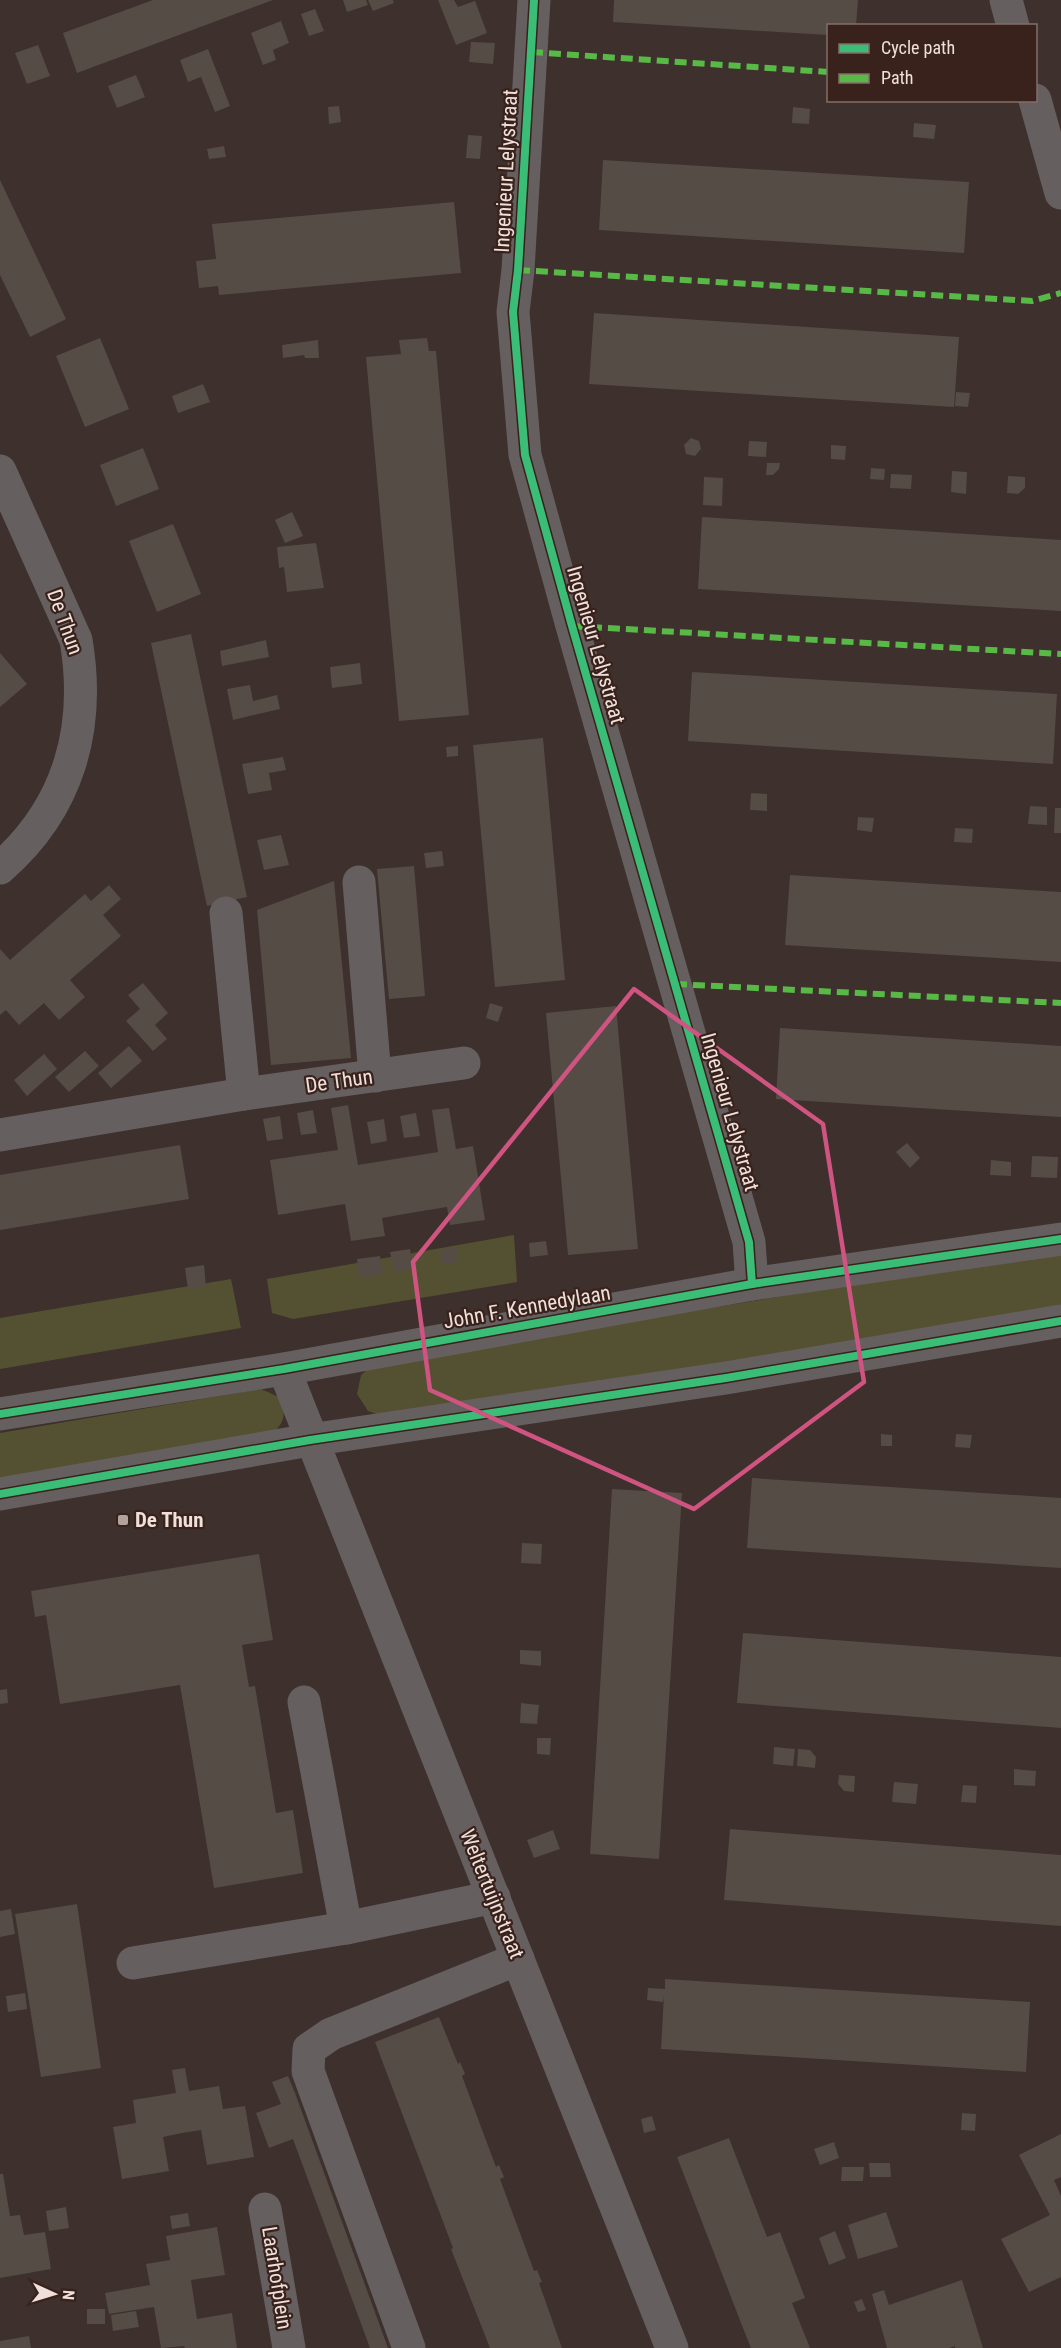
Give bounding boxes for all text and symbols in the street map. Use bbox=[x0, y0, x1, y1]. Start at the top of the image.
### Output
legend bbox=[827, 24, 1037, 102]
text: Cycle path bbox=[881, 37, 955, 58]
text: Path bbox=[881, 67, 914, 88]
street label: Ingenieur Lelystraat bbox=[490, 89, 522, 253]
street label: Ingenieur Lelystraat bbox=[562, 563, 630, 727]
street label: De Thun bbox=[42, 586, 88, 658]
street label: Ingenieur Lelystraat bbox=[696, 1030, 764, 1194]
street label: De Thun bbox=[304, 1064, 374, 1098]
street label: John F. Kennedylaan bbox=[442, 1280, 612, 1334]
place label: De Thun bbox=[135, 1508, 204, 1532]
marker: De Thun bbox=[116, 1513, 130, 1527]
street label: Weltertuijnstraat bbox=[455, 1826, 529, 1962]
street label: Laarhofplein bbox=[257, 2225, 297, 2331]
north arrow bbox=[24, 2264, 84, 2324]
text: N bbox=[59, 2289, 78, 2301]

